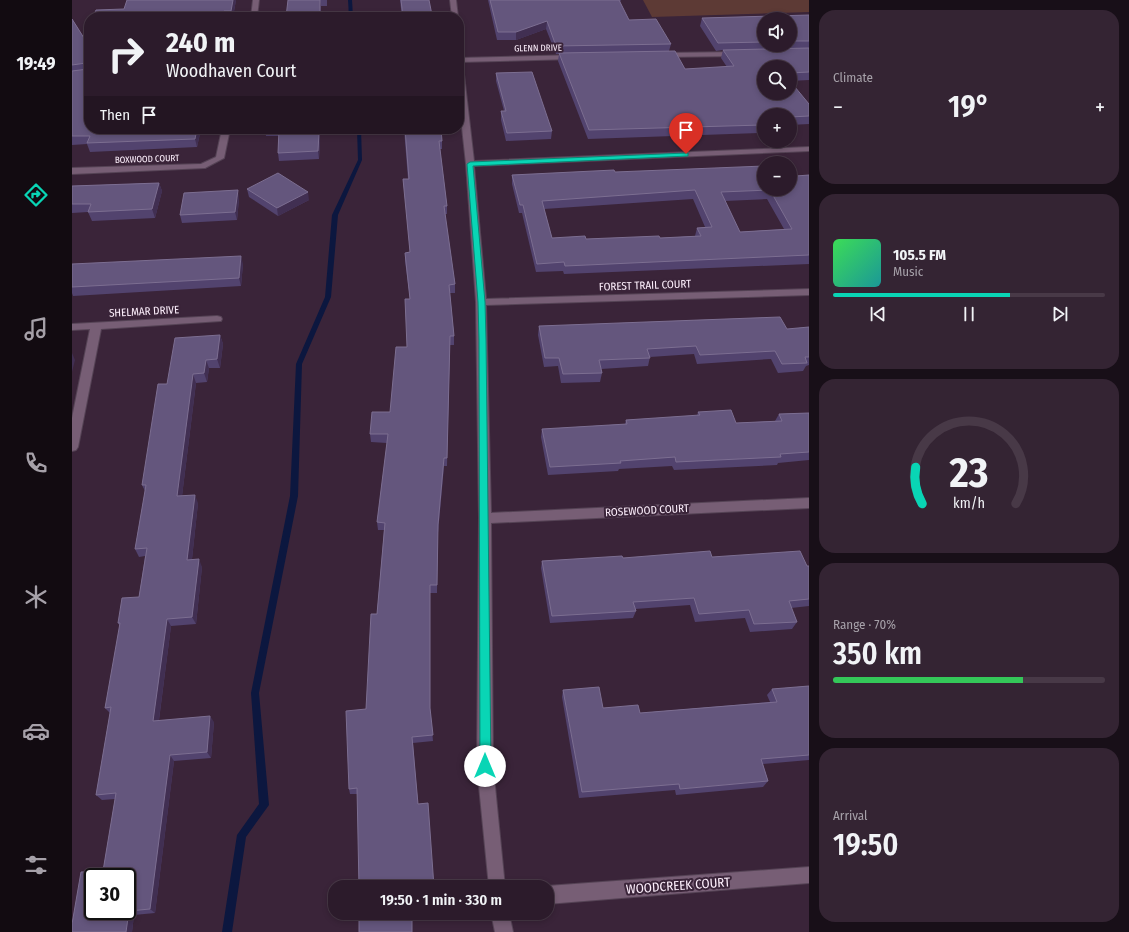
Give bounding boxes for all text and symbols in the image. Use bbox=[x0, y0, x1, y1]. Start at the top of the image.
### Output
map controls bbox=[757, 12, 797, 196]
button: sound bbox=[757, 12, 797, 52]
text: 240 m bbox=[166, 26, 235, 59]
icon: right bbox=[100, 28, 152, 80]
street label: GLENN DRIVE bbox=[514, 43, 562, 53]
text: 19:49 bbox=[16, 53, 56, 75]
text: Woodhaven Court bbox=[166, 60, 296, 82]
button: search bbox=[757, 60, 797, 100]
text: Climate bbox=[833, 70, 873, 85]
text: 19° bbox=[948, 89, 990, 125]
text: − bbox=[833, 94, 843, 121]
text: + bbox=[1095, 94, 1105, 121]
icon: arrive bbox=[138, 104, 160, 126]
text: Then bbox=[100, 106, 130, 124]
button: + bbox=[757, 108, 797, 148]
pin bbox=[669, 113, 703, 154]
icon: arrive bbox=[675, 119, 697, 141]
street label: BOXWOOD COURT bbox=[115, 153, 180, 165]
button: − bbox=[757, 156, 797, 196]
icon: directions bbox=[22, 181, 50, 209]
text: 105.5 FM bbox=[893, 246, 946, 264]
text: Music bbox=[893, 264, 923, 279]
street label: FOREST TRAIL COURT bbox=[599, 277, 692, 294]
street label: SHELMAR DRIVE bbox=[109, 303, 179, 320]
icon: previous bbox=[867, 303, 889, 325]
icon: pause bbox=[958, 303, 980, 325]
icon: next bbox=[1049, 303, 1071, 325]
icon: music bbox=[22, 315, 50, 343]
text: 23 bbox=[949, 448, 988, 498]
icon: phone bbox=[22, 449, 50, 477]
text: km/h bbox=[953, 495, 985, 512]
street label: ROSEWOOD COURT bbox=[605, 502, 690, 519]
icon: climate bbox=[22, 583, 50, 611]
text: Range · 70% bbox=[833, 617, 896, 632]
text: 350 km bbox=[833, 636, 922, 672]
icon: car bbox=[22, 717, 50, 745]
position arrow bbox=[464, 745, 506, 787]
text: Arrival bbox=[833, 808, 867, 823]
text: 19:50 bbox=[833, 827, 898, 863]
icon: filters bbox=[22, 851, 50, 879]
speed limit sign: 30 bbox=[84, 868, 136, 920]
street label: WOODCREEK COURT bbox=[625, 874, 731, 897]
text: 19:50 · 1 min · 330 m bbox=[380, 891, 502, 909]

